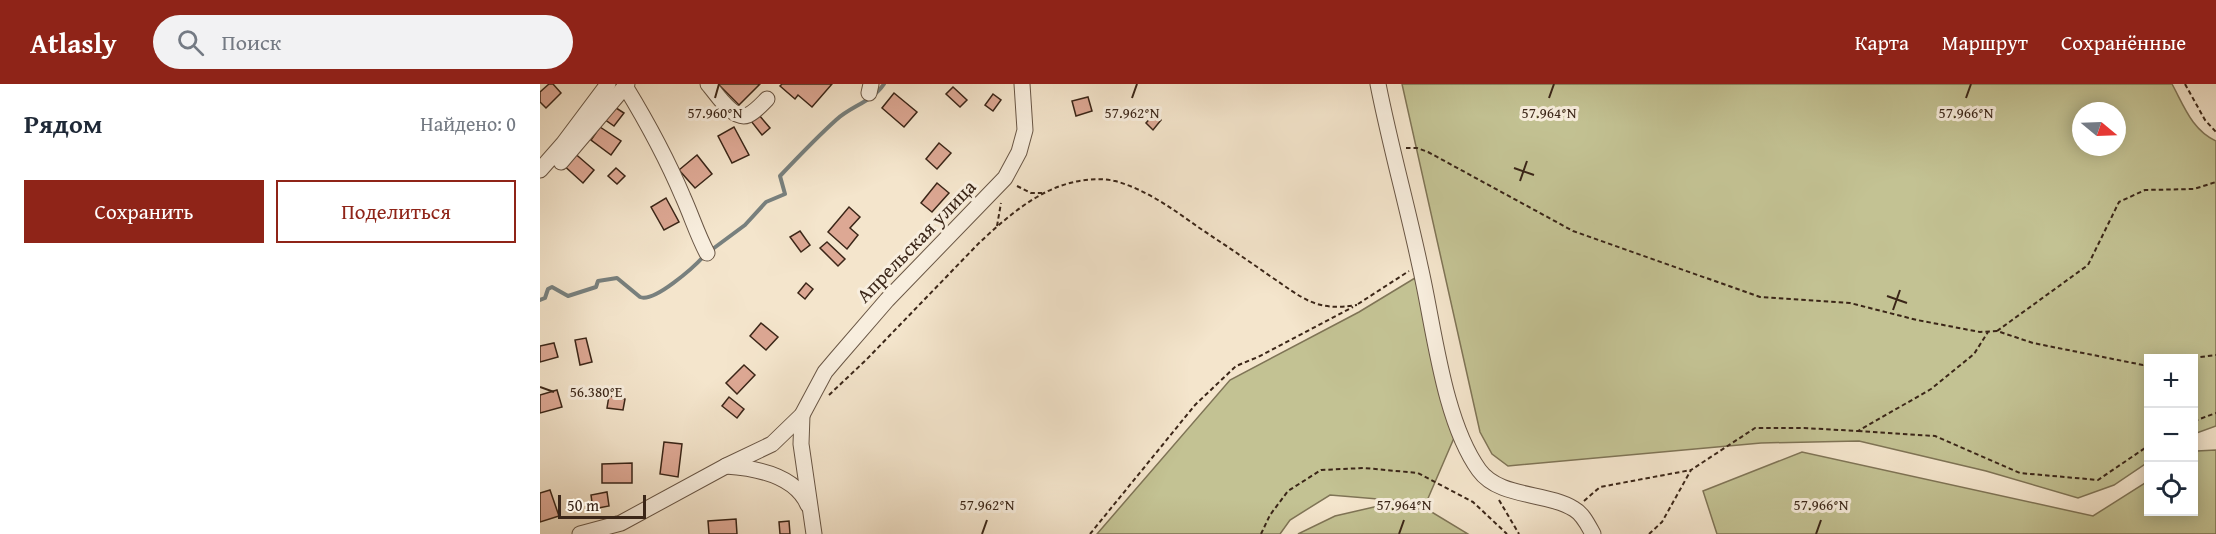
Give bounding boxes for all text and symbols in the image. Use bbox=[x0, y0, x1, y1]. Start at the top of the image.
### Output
search box bbox=[153, 15, 573, 69]
text: Atlasly bbox=[30, 22, 117, 63]
icon: search bbox=[174, 26, 207, 59]
text: Поиск bbox=[222, 26, 281, 58]
text: Карта bbox=[1855, 27, 1909, 58]
text: Маршрут bbox=[1942, 27, 2028, 58]
text: Сохранённые bbox=[2061, 27, 2186, 58]
text: 57.960°N bbox=[688, 102, 743, 123]
text: 57.962°N bbox=[1105, 102, 1160, 123]
text: 57.964°N bbox=[1522, 102, 1577, 123]
text: 57.966°N bbox=[1939, 102, 1994, 123]
north arrow bbox=[2072, 102, 2126, 156]
text: Рядом bbox=[24, 104, 102, 143]
text: Найдено: 0 bbox=[420, 109, 516, 138]
street label: Апрельская улица bbox=[849, 172, 982, 309]
button: Сохранить bbox=[24, 180, 264, 243]
button: Поделиться bbox=[276, 180, 516, 243]
map controls bbox=[2144, 354, 2198, 516]
button: + bbox=[2144, 354, 2198, 408]
text: 56.380°E bbox=[570, 381, 623, 402]
button: − bbox=[2144, 408, 2198, 462]
button: locate bbox=[2144, 462, 2198, 516]
scale bar bbox=[558, 492, 646, 520]
text: 50 m bbox=[567, 493, 599, 517]
text: 57.962°N bbox=[960, 494, 1015, 515]
text: 57.964°N bbox=[1377, 494, 1432, 515]
text: 57.966°N bbox=[1794, 494, 1849, 515]

